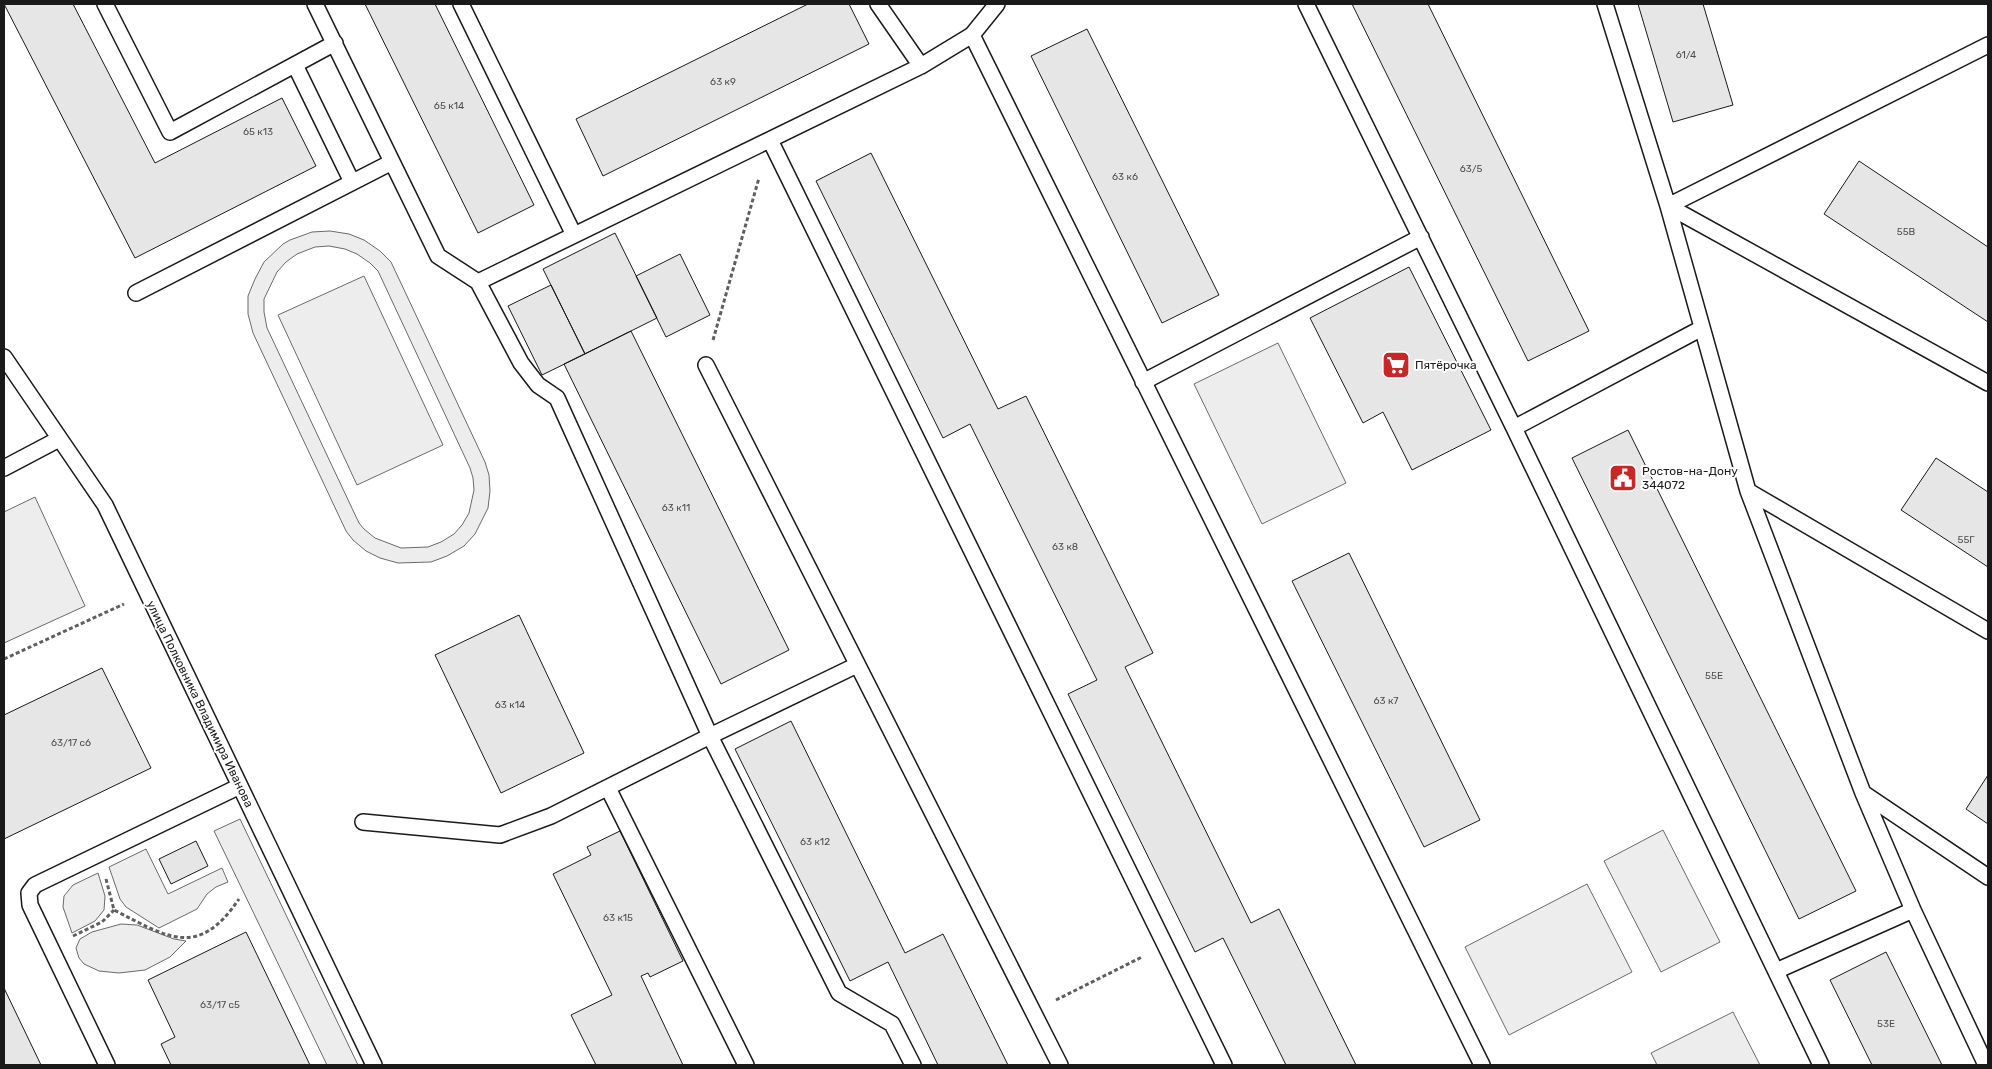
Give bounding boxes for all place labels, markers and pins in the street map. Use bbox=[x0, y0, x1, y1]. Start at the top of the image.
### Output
supermarket icon: Пятёрочка bbox=[1381, 350, 1411, 380]
place label: Пятёрочка bbox=[1415, 358, 1477, 372]
public building icon: Ростов-на-Дону 344072 bbox=[1608, 463, 1638, 493]
place label: Ростов-на-Дону 344072 bbox=[1642, 464, 1738, 492]

